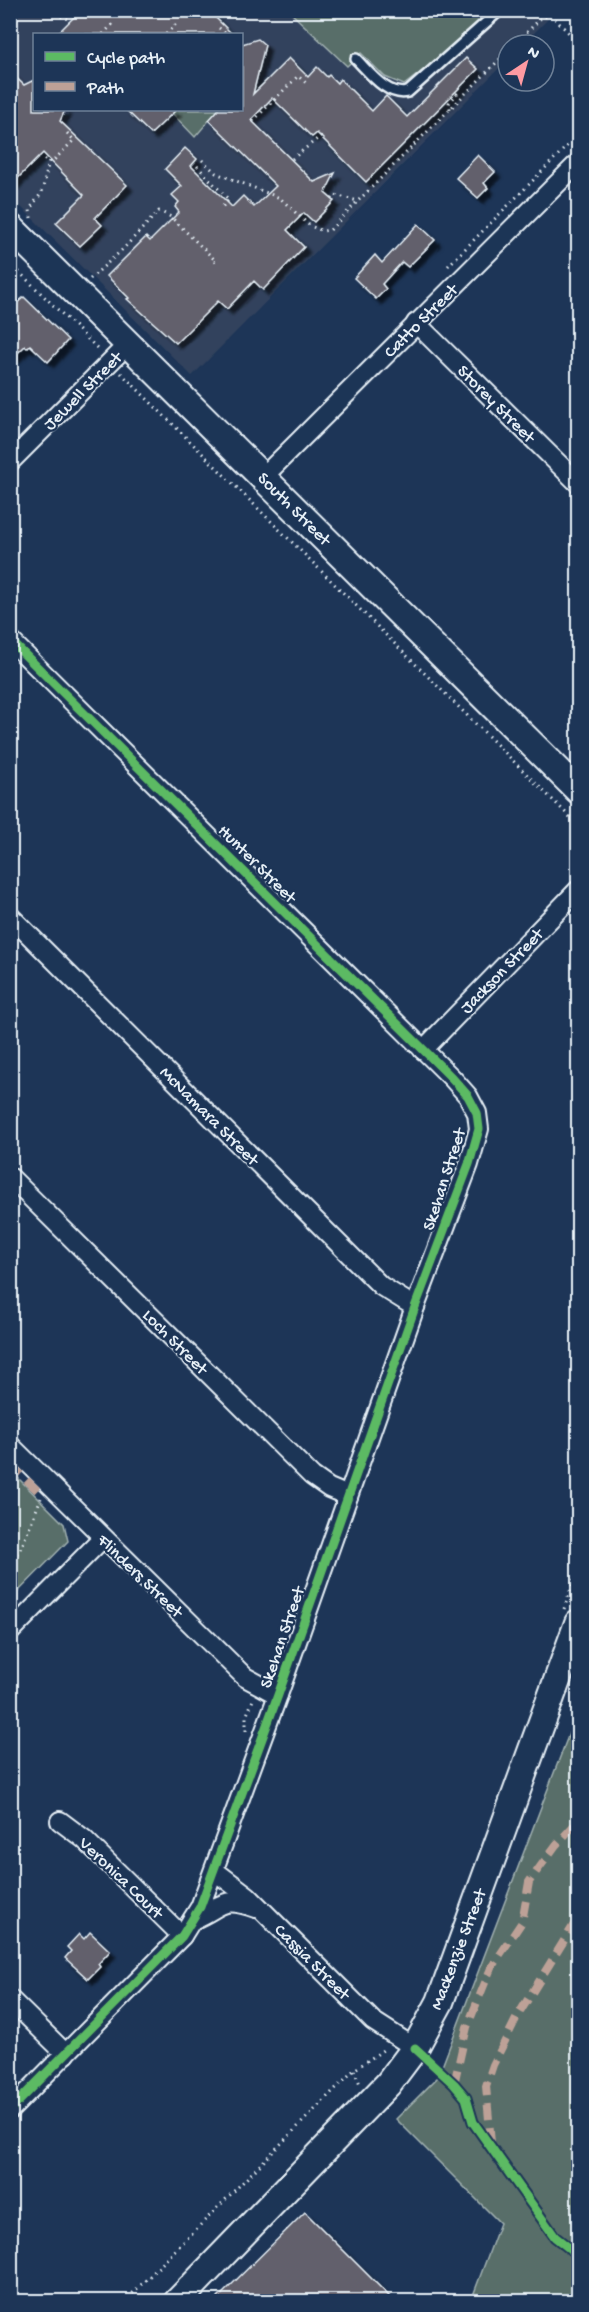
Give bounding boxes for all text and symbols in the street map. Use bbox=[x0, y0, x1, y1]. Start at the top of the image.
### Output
legend bbox=[33, 33, 243, 111]
north arrow bbox=[496, 33, 556, 93]
text: N bbox=[523, 43, 543, 65]
text: Cycle path bbox=[87, 49, 165, 70]
text: Path bbox=[86, 79, 124, 100]
street label: Catto Street bbox=[380, 279, 464, 363]
street label: Jewell Street bbox=[40, 347, 129, 435]
street label: Storey Street bbox=[452, 361, 540, 449]
street label: South Street bbox=[252, 469, 336, 552]
street label: Hunter Street bbox=[213, 821, 301, 910]
street label: Jackson Street bbox=[457, 924, 550, 1019]
street label: McNamara Street bbox=[154, 1063, 263, 1172]
street label: Skehan Street bbox=[419, 1124, 472, 1233]
street label: Loch Street bbox=[137, 1306, 213, 1381]
street label: Flinders Street bbox=[91, 1530, 188, 1624]
street label: Skehan Street bbox=[256, 1583, 311, 1691]
street label: Veronica Court bbox=[73, 1833, 168, 1925]
street label: Mackenzie Street bbox=[427, 1885, 493, 2013]
street label: Cassia Street bbox=[269, 1920, 355, 2006]

